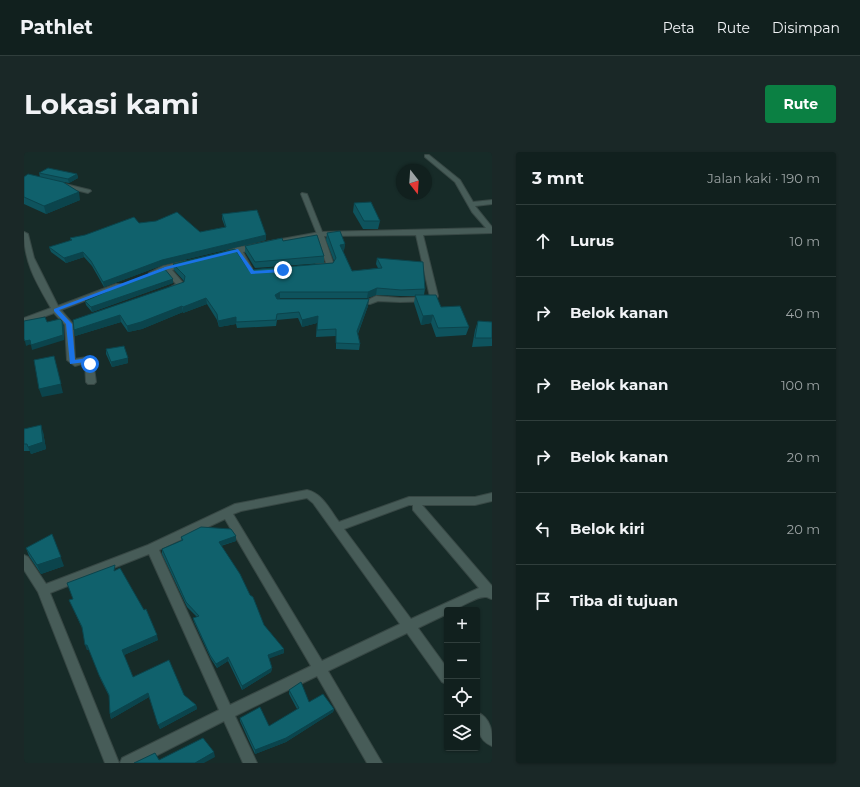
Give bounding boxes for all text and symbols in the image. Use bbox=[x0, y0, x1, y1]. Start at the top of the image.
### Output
text: Pathlet bbox=[20, 16, 93, 39]
text: Peta bbox=[663, 19, 695, 37]
text: Rute bbox=[717, 19, 750, 37]
text: Disimpan bbox=[772, 19, 840, 37]
button: Rute bbox=[765, 85, 836, 123]
text: Lokasi kami bbox=[24, 87, 199, 121]
north arrow bbox=[396, 164, 432, 200]
text: 3 mnt bbox=[532, 168, 584, 188]
text: Jalan kaki · 190 m bbox=[707, 170, 820, 186]
icon: ahead bbox=[532, 230, 554, 252]
text: Lurus bbox=[570, 231, 614, 250]
text: 10 m bbox=[790, 233, 820, 249]
route end bbox=[274, 261, 292, 279]
icon: right bbox=[532, 302, 554, 324]
text: Belok kanan bbox=[570, 303, 668, 322]
text: 40 m bbox=[786, 305, 820, 321]
route start bbox=[81, 355, 99, 373]
icon: right bbox=[532, 374, 554, 396]
text: Belok kanan bbox=[570, 375, 668, 394]
text: 100 m bbox=[781, 377, 820, 393]
icon: right bbox=[532, 446, 554, 468]
text: Belok kanan bbox=[570, 447, 668, 466]
text: 20 m bbox=[787, 449, 820, 465]
icon: left bbox=[532, 518, 554, 540]
text: Belok kiri bbox=[570, 519, 645, 538]
text: 20 m bbox=[787, 521, 820, 537]
icon: arrive bbox=[532, 590, 554, 612]
text: Tiba di tujuan bbox=[570, 591, 678, 610]
map controls bbox=[444, 607, 480, 751]
button: + bbox=[444, 607, 480, 643]
button: − bbox=[444, 643, 480, 679]
button: locate bbox=[444, 679, 480, 715]
button: layers bbox=[444, 715, 480, 751]

